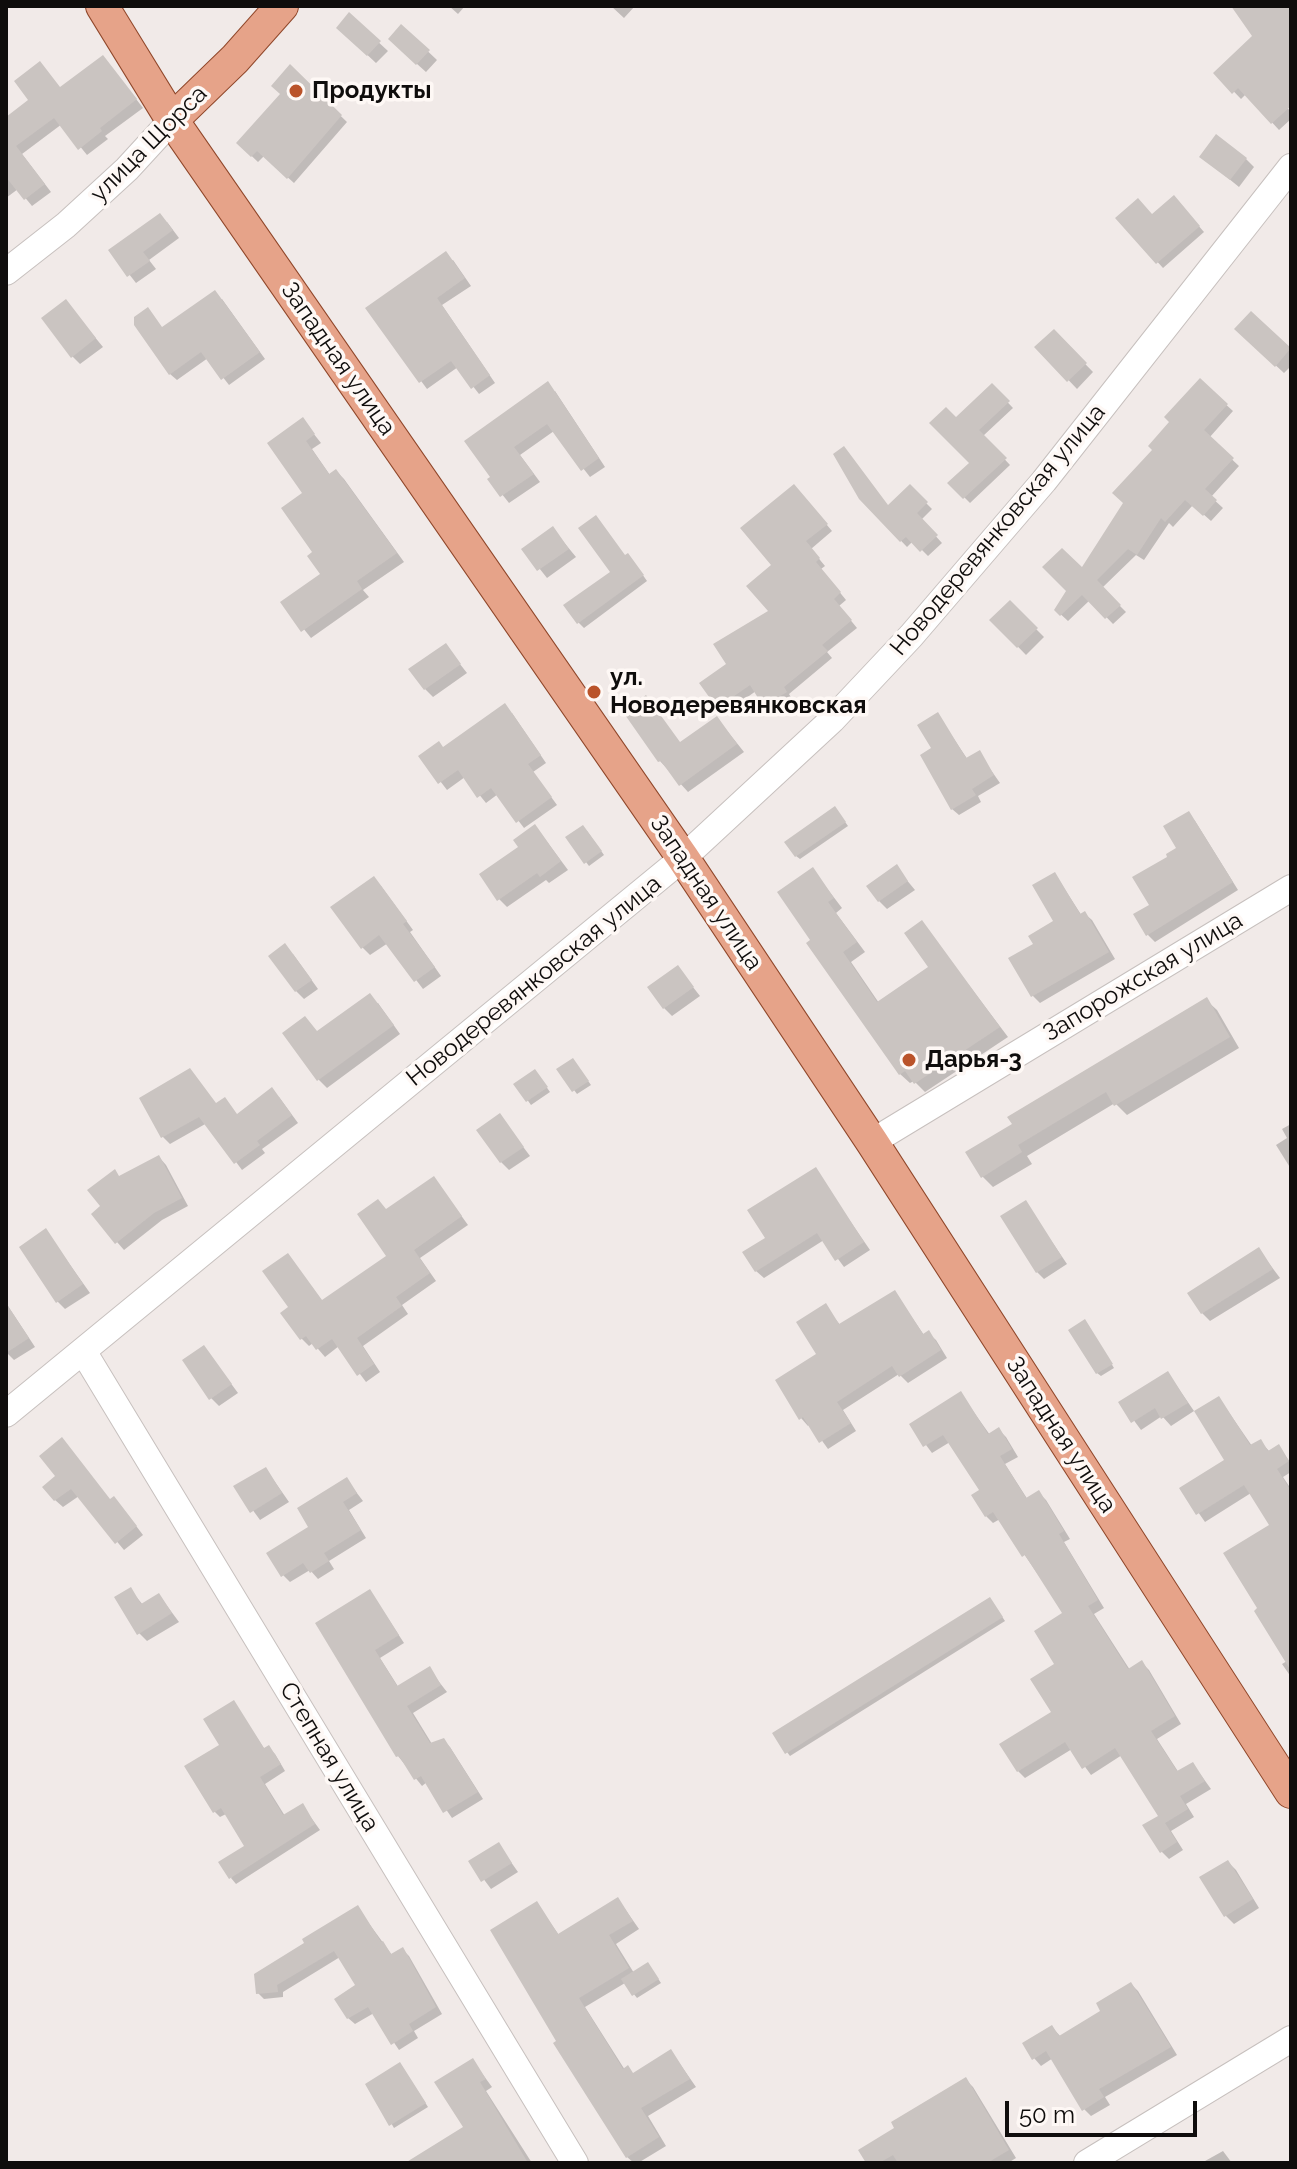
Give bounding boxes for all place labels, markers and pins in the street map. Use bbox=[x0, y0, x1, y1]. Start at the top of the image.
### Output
place label: Продукты bbox=[312, 77, 431, 105]
marker: Продукты bbox=[287, 82, 305, 100]
place label: ул. Новодеревянковская bbox=[610, 664, 866, 720]
marker: ул. Новодеревянковская bbox=[585, 683, 603, 701]
place label: Дарья-3 bbox=[925, 1046, 1022, 1074]
marker: Дарья-3 bbox=[900, 1051, 918, 1069]

